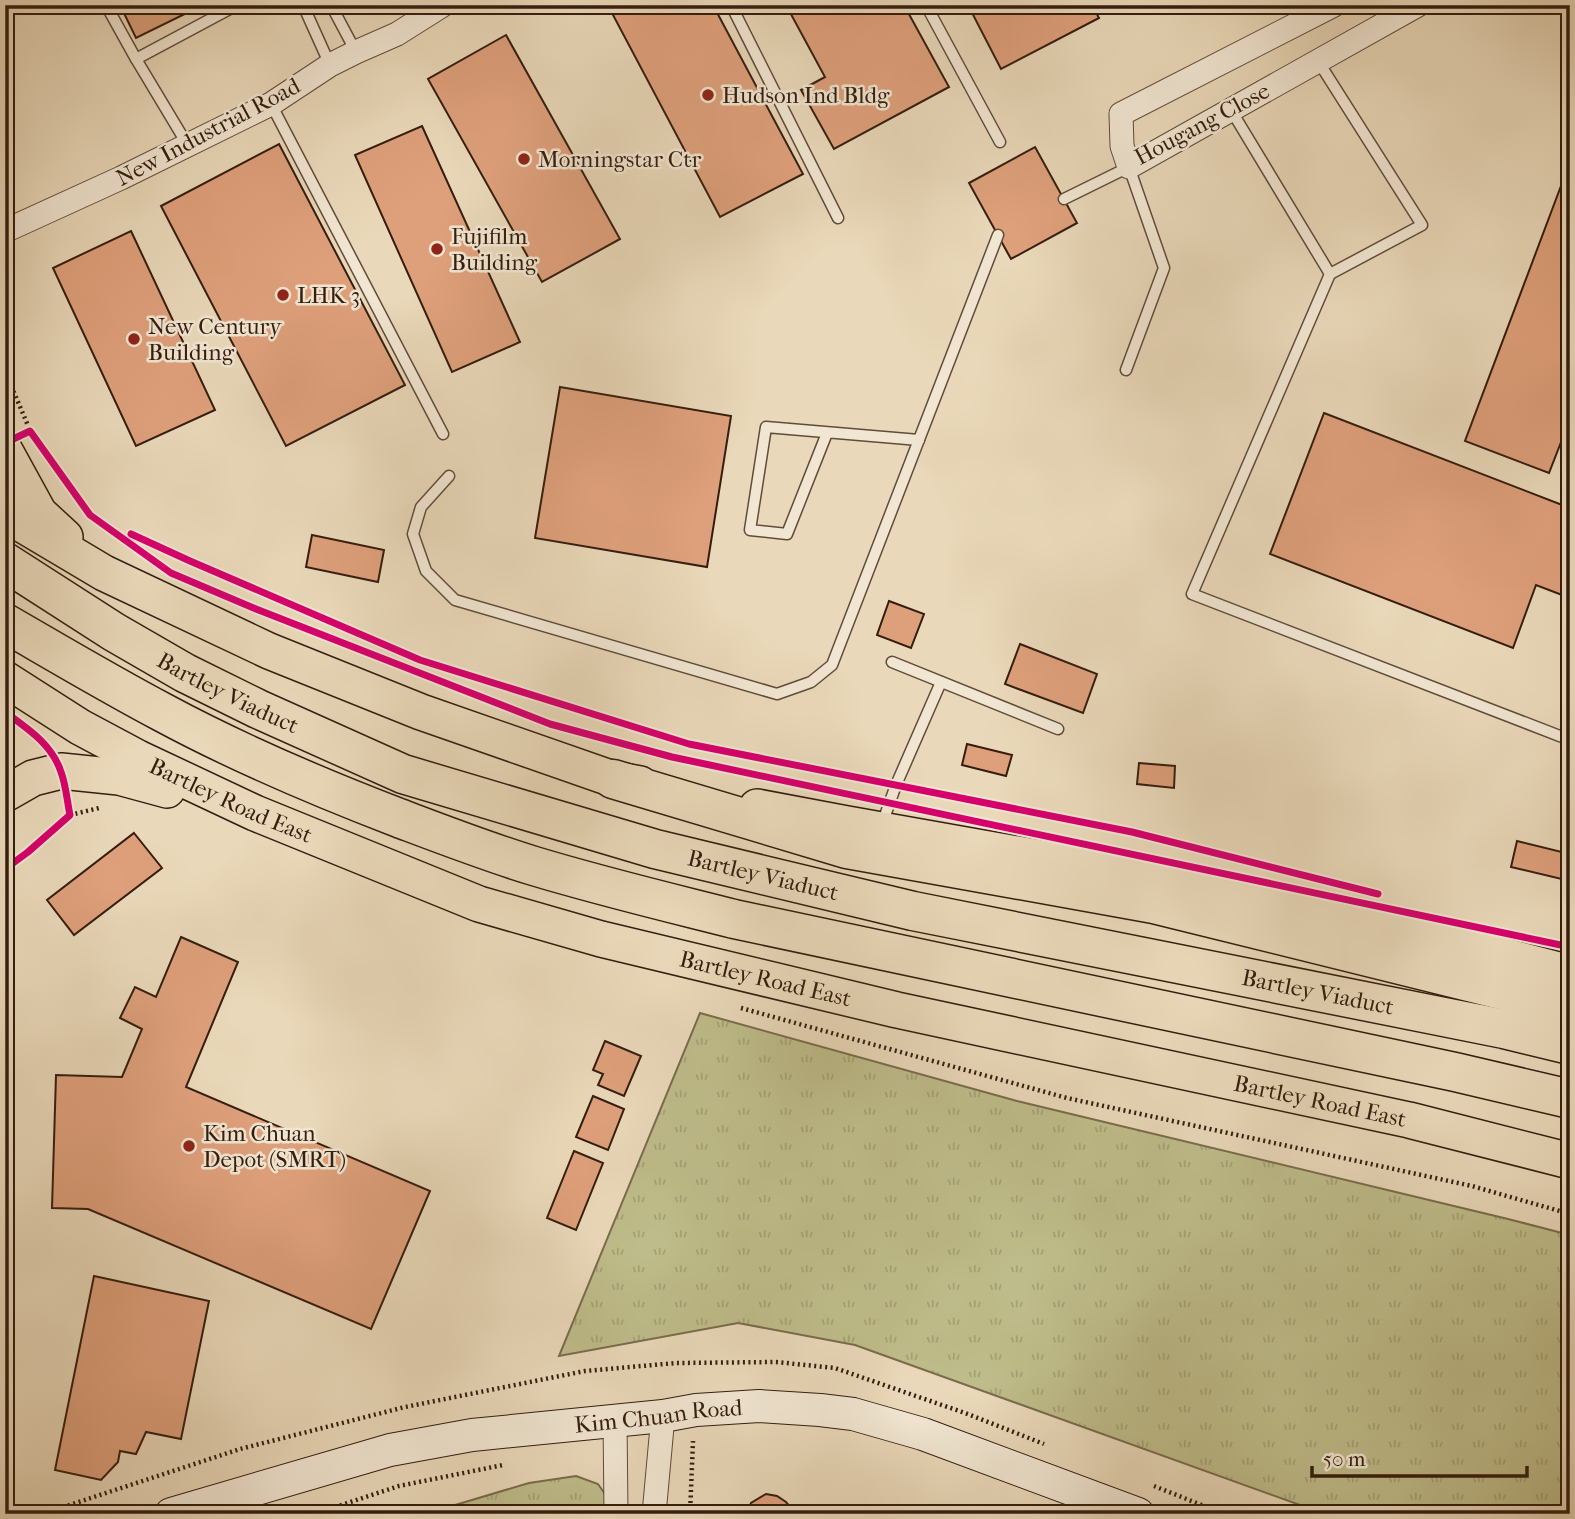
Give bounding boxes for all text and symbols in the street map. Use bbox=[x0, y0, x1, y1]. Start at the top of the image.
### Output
street label: New Industrial Road bbox=[111, 72, 305, 192]
street label: Hougang Close bbox=[1130, 77, 1274, 171]
place label: Hudson Ind Bldg bbox=[722, 82, 890, 109]
marker: Hudson Ind Bldg bbox=[700, 87, 716, 103]
place label: Morningstar Ctr bbox=[538, 146, 702, 173]
marker: Morningstar Ctr bbox=[516, 151, 532, 167]
place label: Fujifilm Building bbox=[451, 223, 538, 276]
marker: Fujifilm Building bbox=[429, 241, 445, 257]
place label: LHK 3 bbox=[297, 282, 360, 309]
marker: LHK 3 bbox=[275, 287, 291, 303]
place label: New Century Building bbox=[148, 313, 282, 366]
marker: New Century Building bbox=[126, 331, 142, 347]
street label: Bartley Viaduct bbox=[153, 646, 303, 739]
street label: Bartley Road East bbox=[145, 752, 316, 848]
street label: Bartley Viaduct bbox=[685, 844, 841, 906]
street label: Bartley Road East bbox=[677, 945, 854, 1012]
street label: Bartley Viaduct bbox=[1240, 964, 1396, 1020]
street label: Bartley Road East bbox=[1231, 1069, 1409, 1133]
place label: Kim Chuan Depot (SMRT) bbox=[203, 1120, 346, 1173]
marker: Kim Chuan Depot (SMRT) bbox=[181, 1138, 197, 1154]
street label: Kim Chuan Road bbox=[573, 1394, 744, 1438]
scale bar bbox=[1312, 1435, 1528, 1479]
text: 50 m bbox=[1323, 1447, 1366, 1471]

